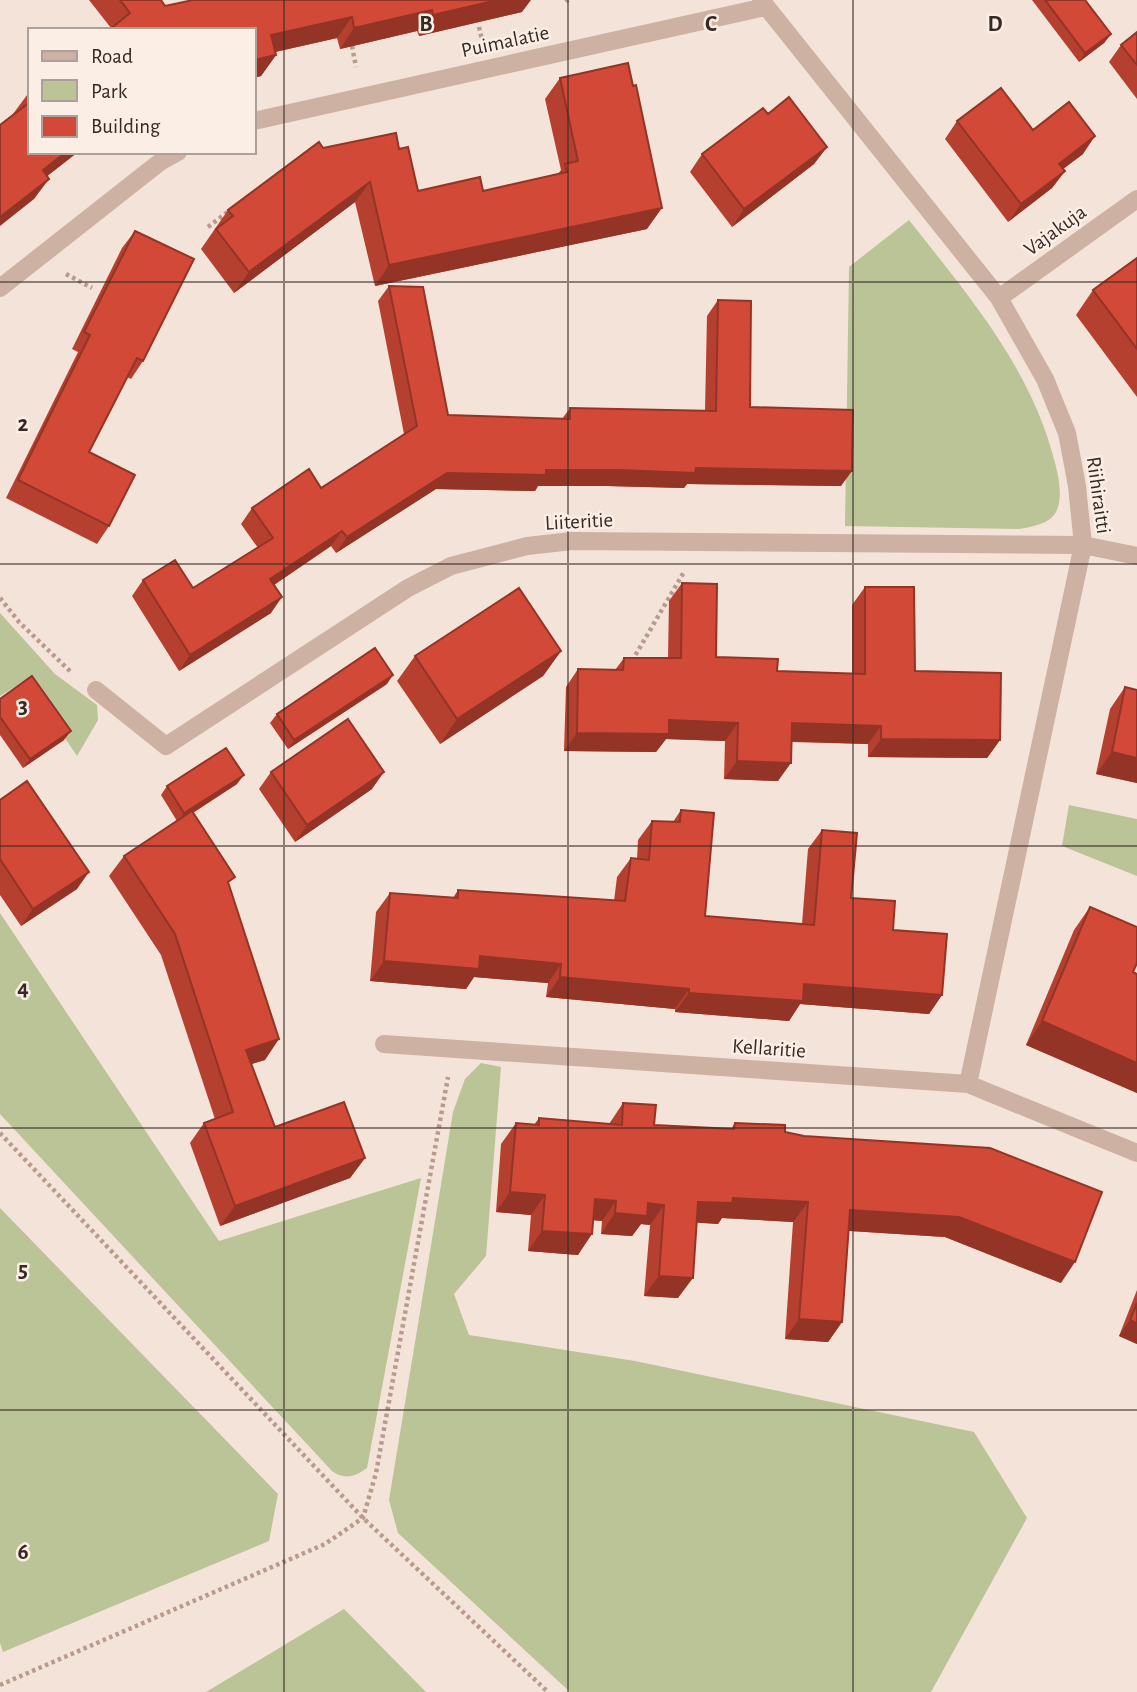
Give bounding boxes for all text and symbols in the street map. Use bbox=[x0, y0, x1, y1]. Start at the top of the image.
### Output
text: B bbox=[419, 13, 433, 36]
text: C bbox=[705, 13, 717, 36]
text: D bbox=[987, 13, 1003, 36]
street label: Puimalatie bbox=[459, 22, 551, 61]
legend bbox=[28, 28, 256, 154]
text: Road bbox=[91, 46, 133, 67]
text: Park bbox=[91, 81, 128, 102]
text: Building bbox=[91, 116, 161, 137]
street label: Vajakuja bbox=[1020, 201, 1091, 260]
text: 2 bbox=[18, 413, 29, 436]
street label: Riihiraitti bbox=[1083, 455, 1114, 535]
street label: Liiteritie bbox=[544, 509, 614, 534]
text: 3 bbox=[18, 695, 28, 718]
text: 4 bbox=[17, 977, 29, 1000]
street label: Kellaritie bbox=[731, 1035, 807, 1062]
text: 5 bbox=[18, 1259, 28, 1282]
text: 6 bbox=[17, 1541, 29, 1564]

